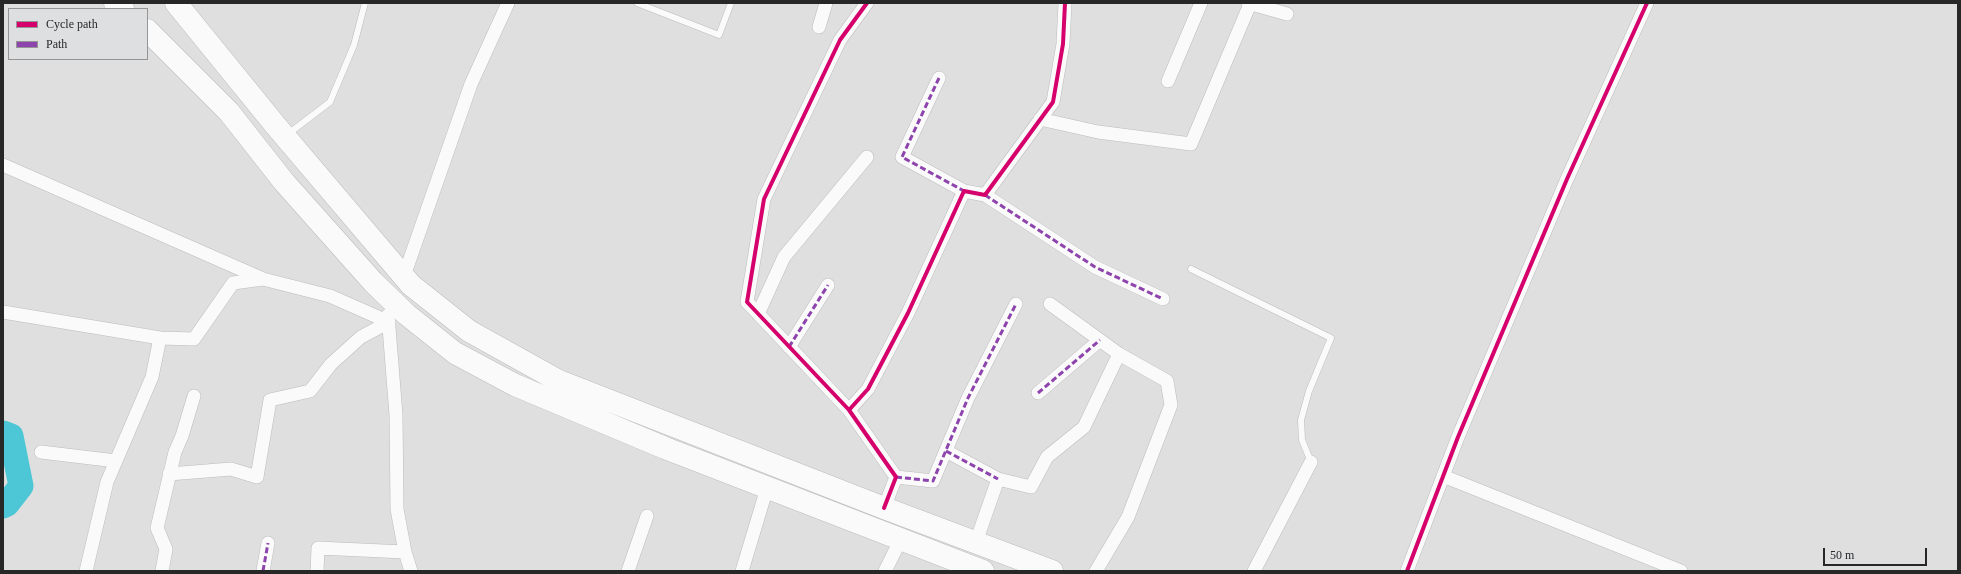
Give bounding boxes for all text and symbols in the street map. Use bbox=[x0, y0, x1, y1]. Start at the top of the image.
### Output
legend bbox=[8, 8, 148, 60]
text: Cycle path bbox=[46, 17, 98, 31]
text: Path bbox=[46, 37, 67, 51]
scale bar bbox=[1825, 540, 1929, 566]
text: 50 m bbox=[1830, 548, 1854, 562]

